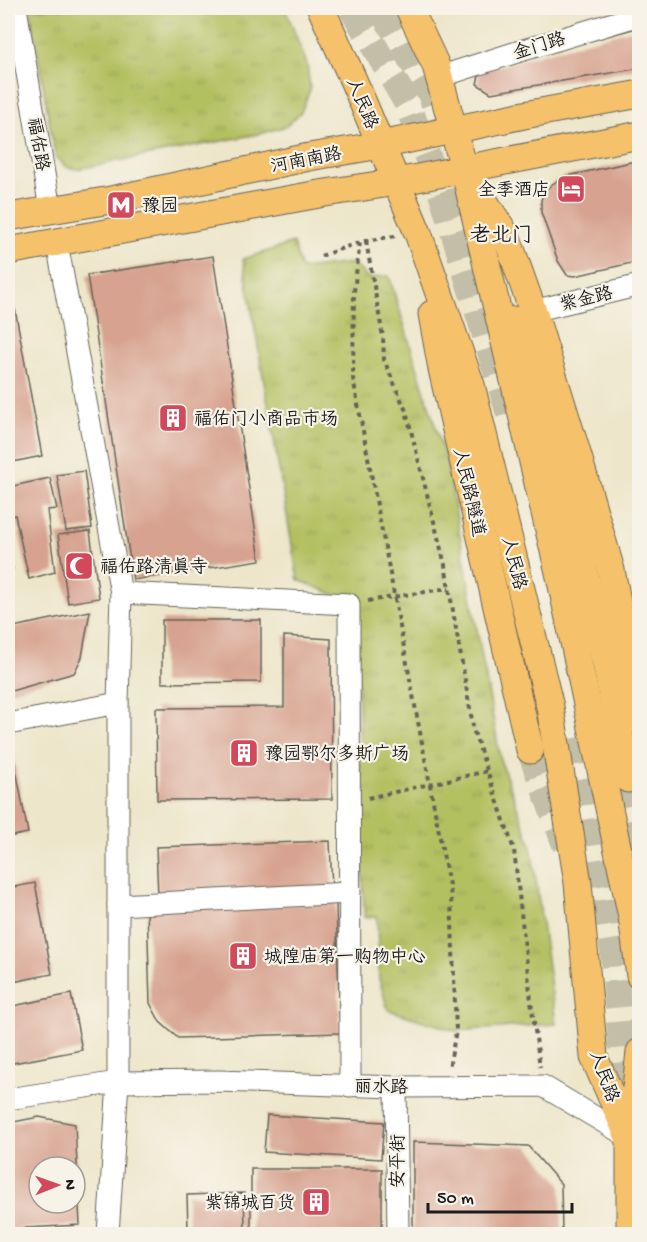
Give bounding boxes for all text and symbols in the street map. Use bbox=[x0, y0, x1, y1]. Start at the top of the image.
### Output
street label: 金门路 bbox=[511, 28, 569, 65]
street label: 人民路 bbox=[340, 75, 382, 133]
street label: 福佑路 bbox=[22, 116, 53, 173]
street label: 河南南路 bbox=[269, 143, 344, 179]
hotel icon: 全季酒店 bbox=[555, 173, 587, 205]
place label: 全季酒店 bbox=[478, 180, 550, 202]
metro station icon: 豫园 bbox=[105, 189, 137, 221]
place label: 豫园 bbox=[142, 196, 178, 218]
district label: 老北门 bbox=[470, 223, 533, 250]
street label: 紫金路 bbox=[558, 283, 615, 317]
building icon: 福佑门小商品市场 bbox=[157, 402, 189, 434]
place label: 福佑门小商品市场 bbox=[194, 409, 338, 431]
street label: 人民路隧道 bbox=[447, 446, 489, 539]
street label: 人民路 bbox=[496, 535, 530, 592]
mosque icon: 福佑路清真寺 bbox=[63, 550, 95, 582]
place label: 福佑路清真寺 bbox=[100, 557, 208, 579]
building icon: 豫园鄂尔多斯广场 bbox=[228, 737, 260, 769]
place label: 豫园鄂尔多斯广场 bbox=[265, 744, 409, 766]
building icon: 城隍庙第一购物中心 bbox=[227, 940, 259, 972]
place label: 城隍庙第一购物中心 bbox=[264, 947, 426, 969]
street label: 人民路 bbox=[584, 1048, 623, 1106]
street label: 丽水路 bbox=[354, 1077, 408, 1099]
street label: 安平街 bbox=[388, 1134, 410, 1188]
north arrow bbox=[27, 1155, 87, 1215]
scale bar bbox=[428, 1176, 572, 1214]
text: N bbox=[59, 1179, 78, 1191]
building icon: 紫锦城百货 bbox=[300, 1186, 332, 1218]
text: 50 m bbox=[437, 1189, 474, 1210]
place label: 紫锦城百货 bbox=[205, 1193, 295, 1215]

